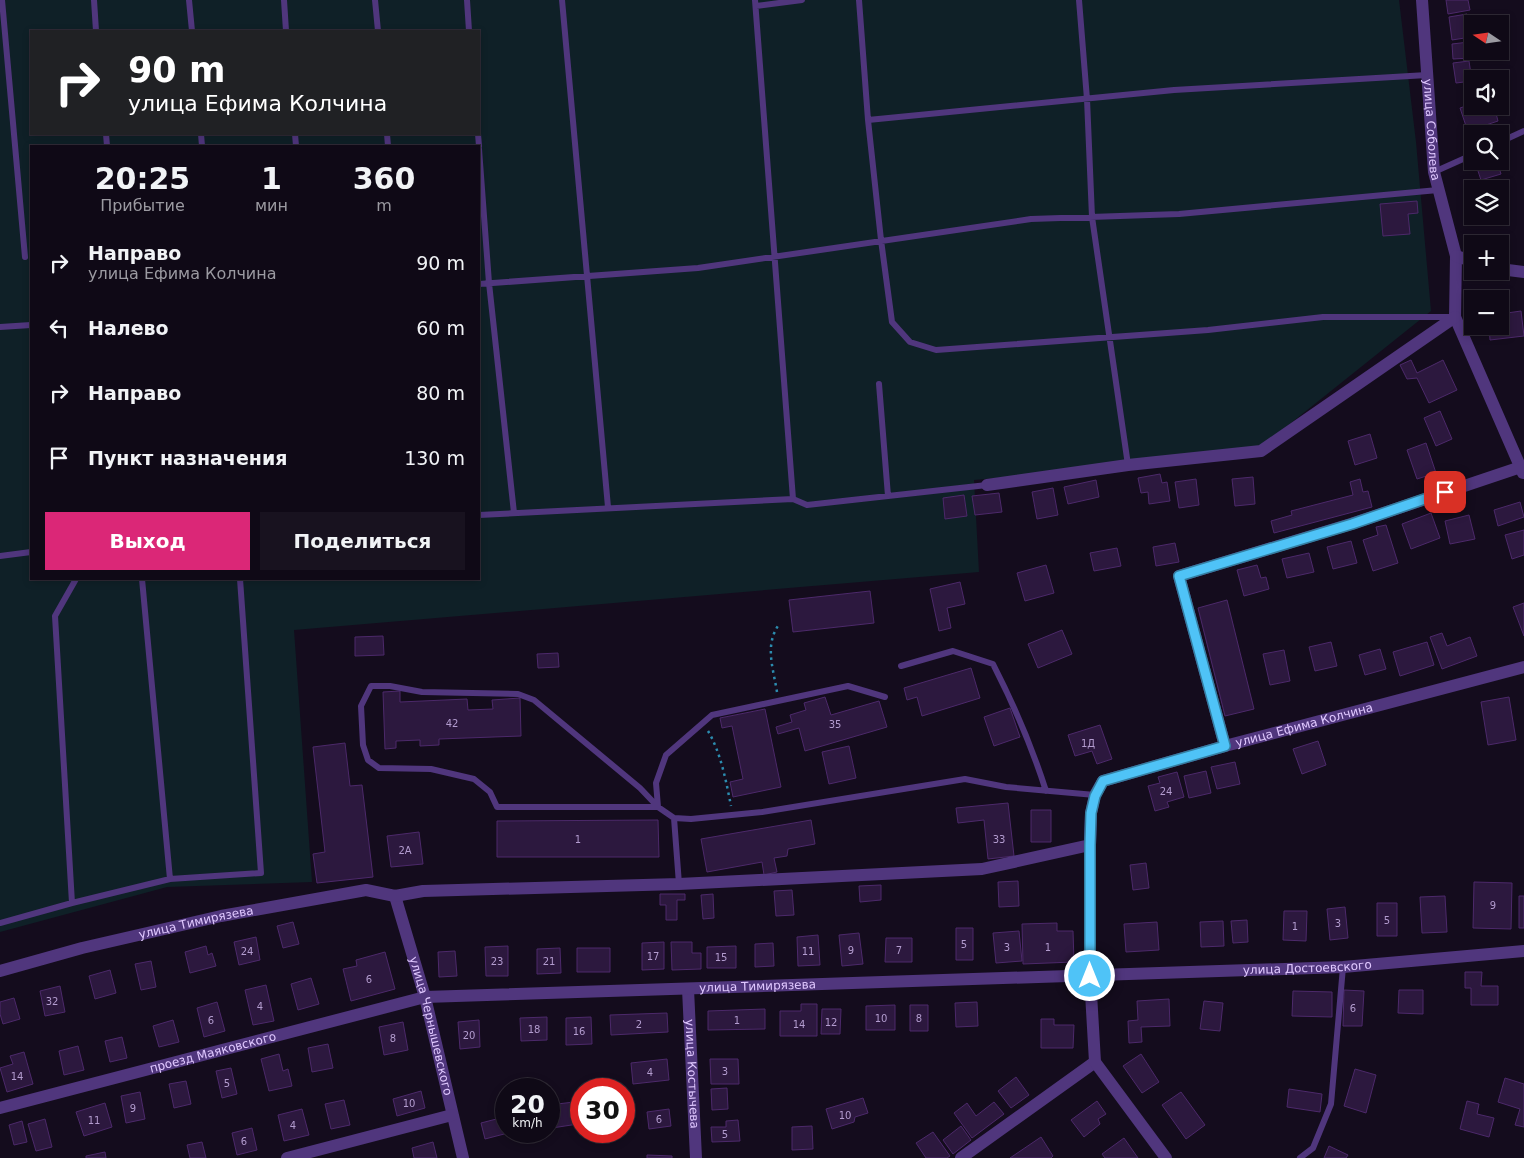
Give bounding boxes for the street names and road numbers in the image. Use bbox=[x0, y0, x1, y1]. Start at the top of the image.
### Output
street label: улица Соболева bbox=[1421, 78, 1443, 182]
street label: улица Ефима Колчина bbox=[1234, 700, 1374, 750]
street label: улица Тимирязева bbox=[137, 903, 254, 942]
street label: улица Чернышевского bbox=[406, 955, 455, 1097]
street label: улица Достоевского bbox=[1243, 957, 1372, 977]
street label: улица Тимирязева bbox=[699, 977, 816, 995]
street label: улица Костычева bbox=[682, 1019, 702, 1129]
street label: проезд Маяковского bbox=[148, 1029, 278, 1076]

